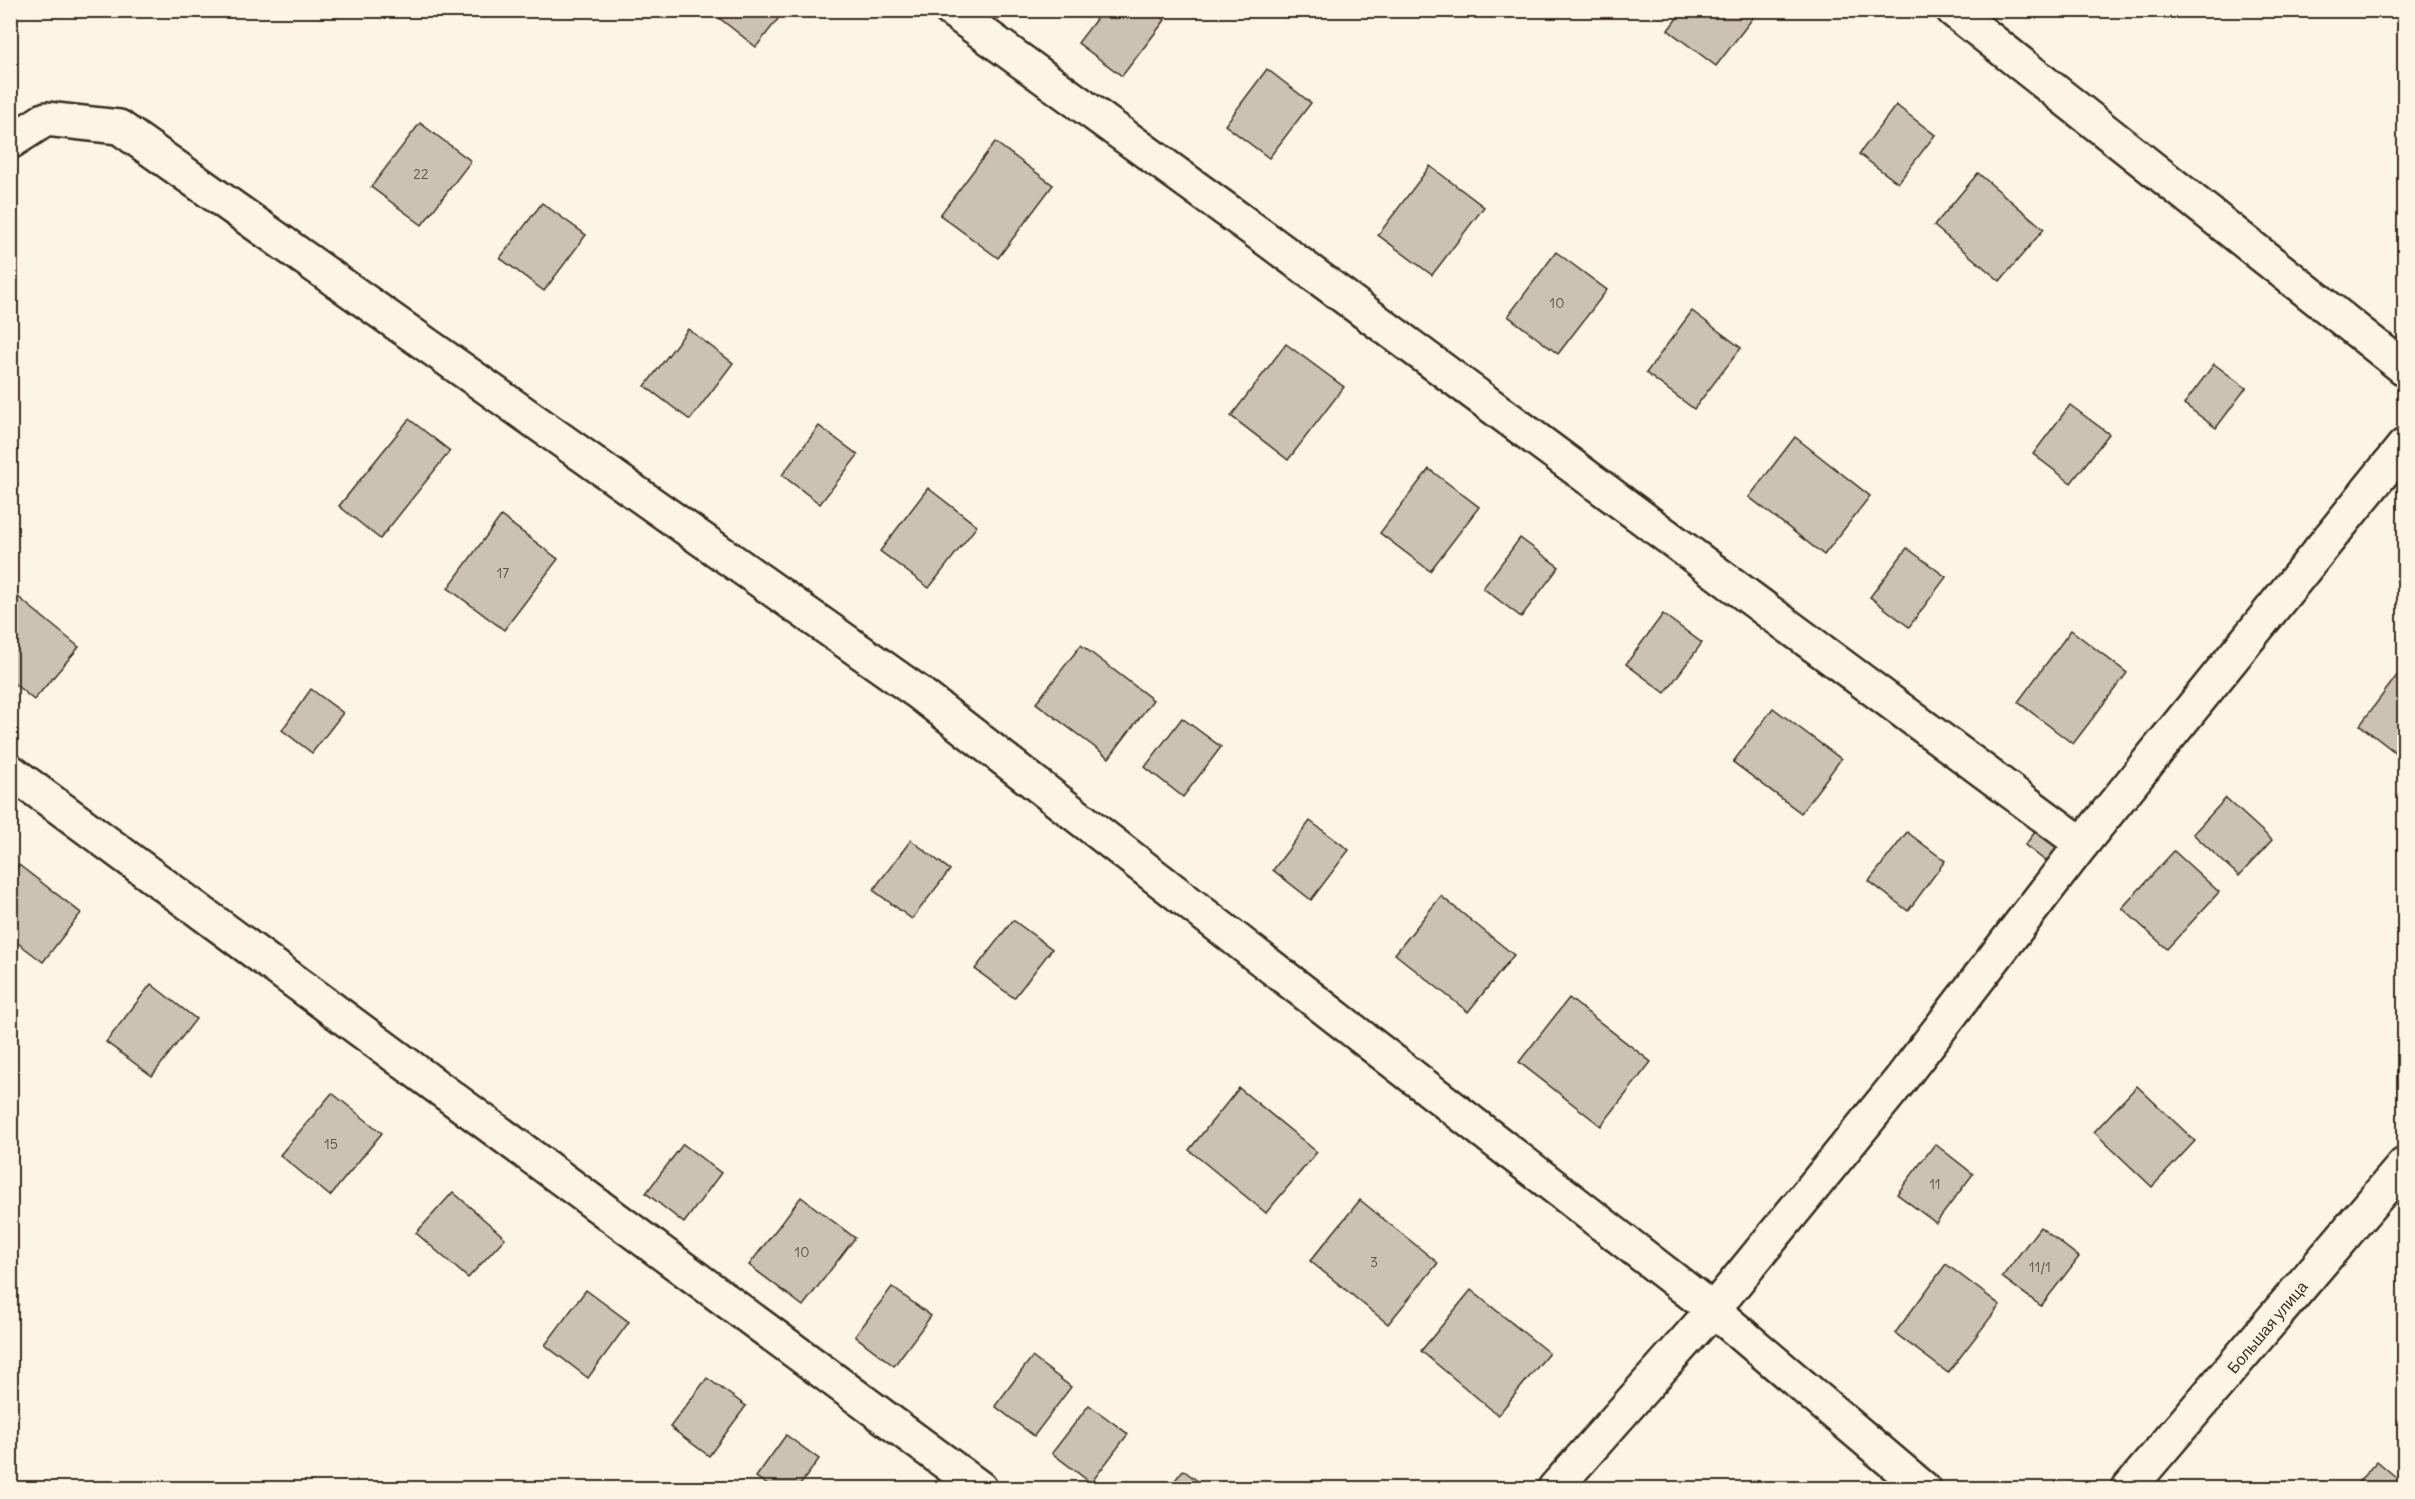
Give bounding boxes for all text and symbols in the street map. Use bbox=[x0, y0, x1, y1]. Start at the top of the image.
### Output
house number: 22 bbox=[413, 165, 429, 183]
house number: 10 bbox=[1550, 294, 1564, 312]
house number: 17 bbox=[497, 564, 509, 582]
house number: 15 bbox=[324, 1135, 338, 1153]
house number: 11 bbox=[1929, 1175, 1941, 1193]
house number: 10 bbox=[795, 1243, 809, 1261]
house number: 3 bbox=[1370, 1253, 1378, 1271]
house number: 11/1 bbox=[2029, 1258, 2051, 1276]
street label: Большая улица bbox=[2222, 1276, 2312, 1377]

